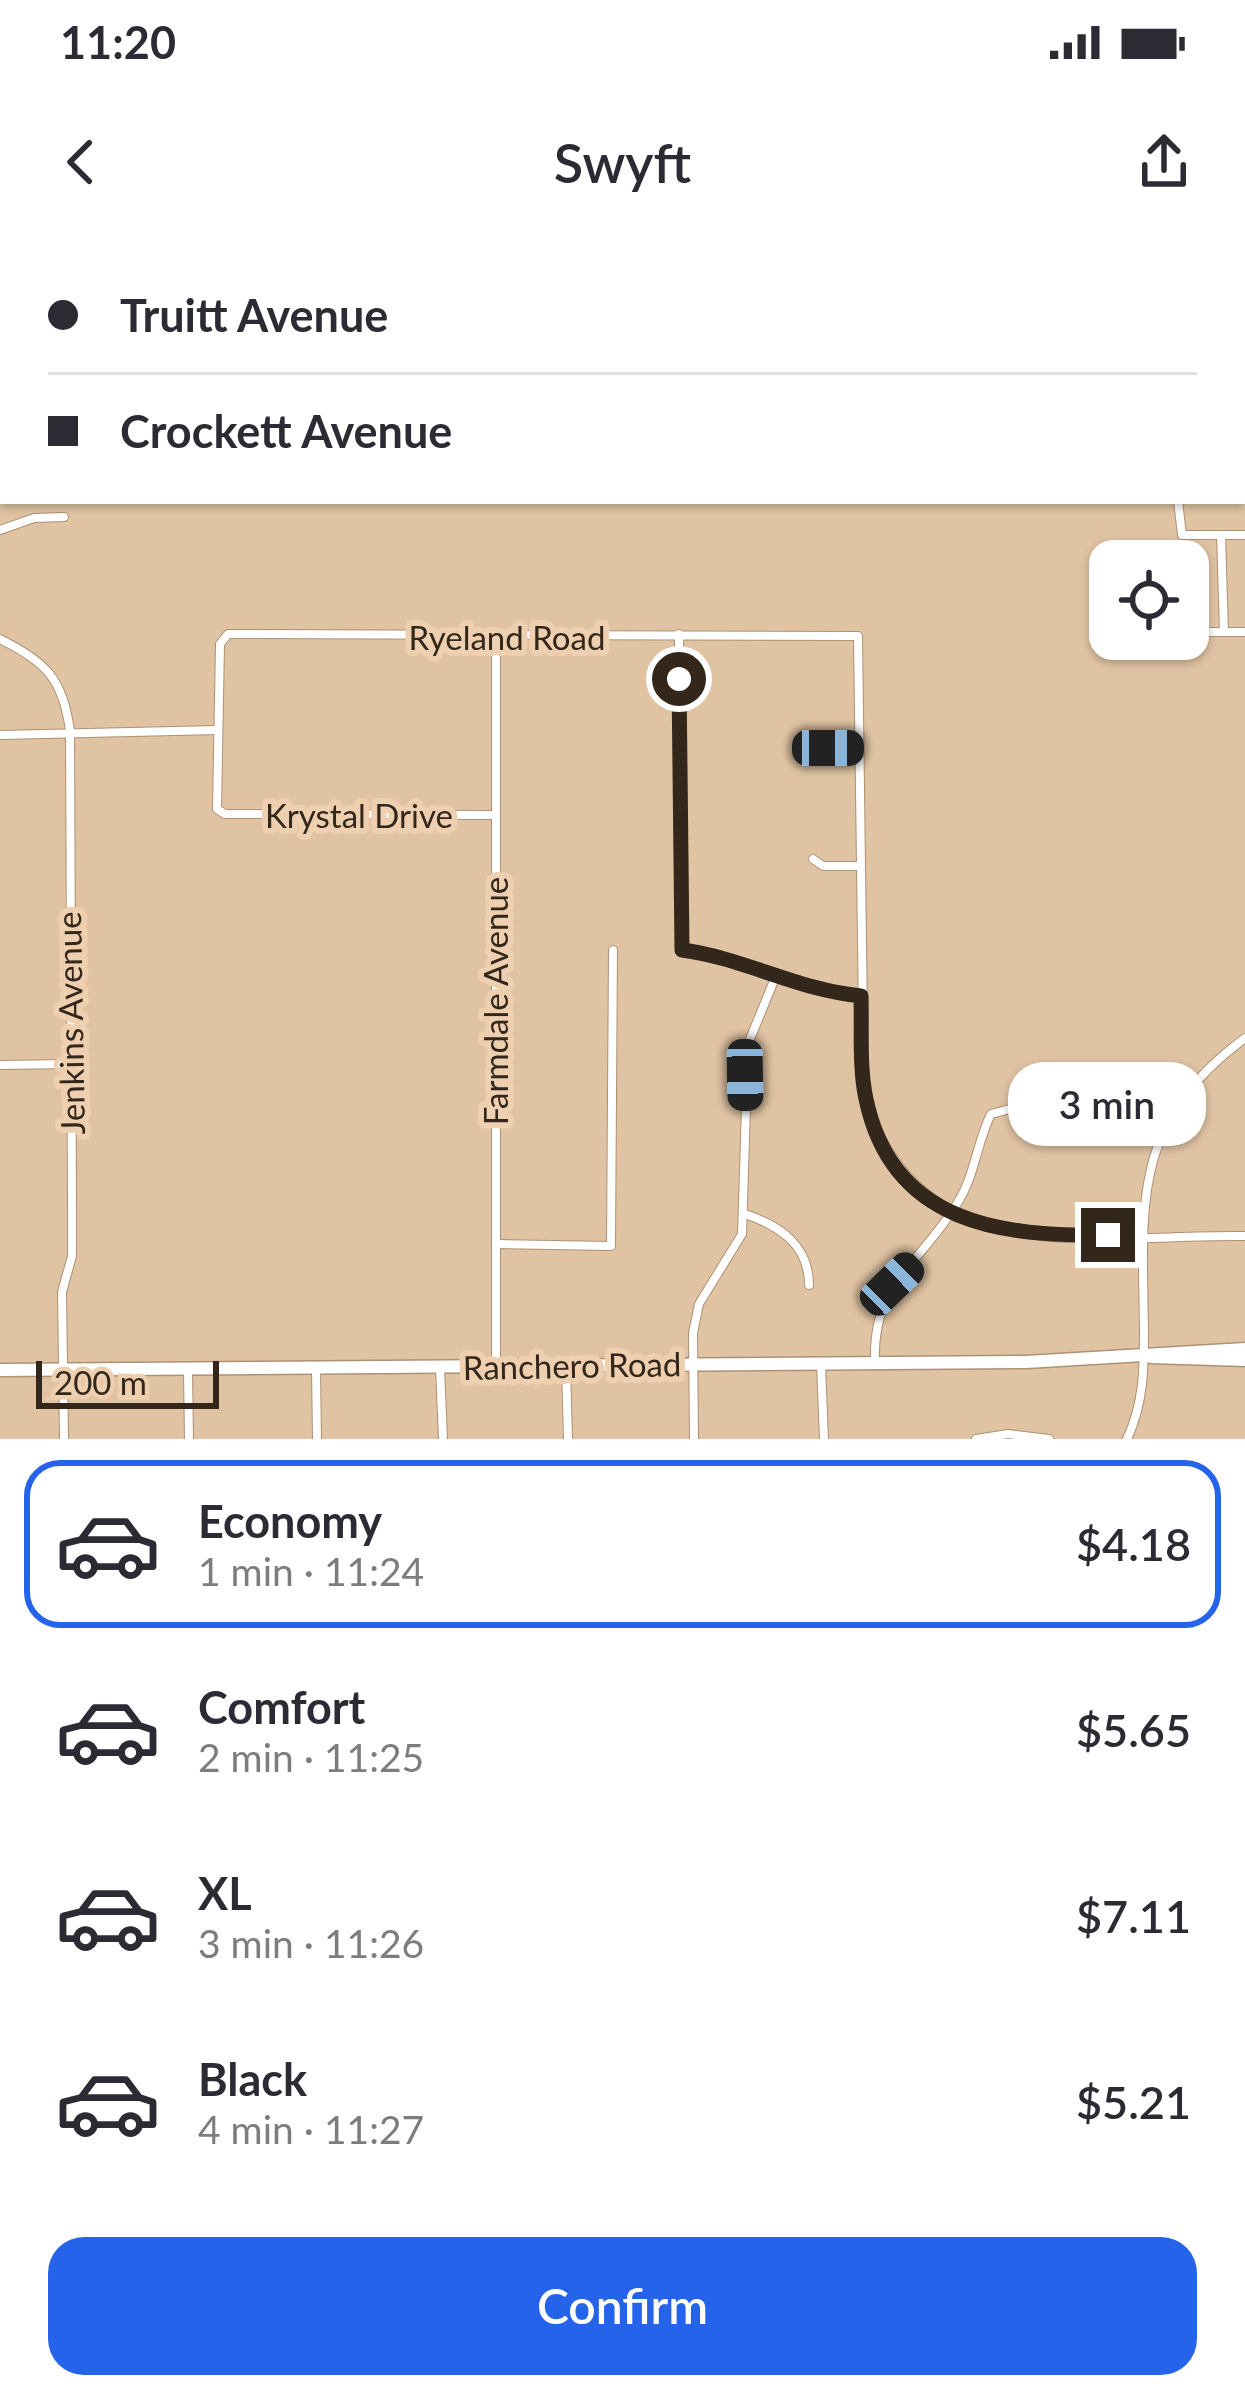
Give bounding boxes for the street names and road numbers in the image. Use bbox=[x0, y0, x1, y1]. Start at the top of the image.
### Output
street label: Ryeland Road bbox=[409, 617, 605, 657]
street label: Krystal Drive bbox=[265, 795, 453, 835]
street label: Farmdale Avenue bbox=[475, 877, 515, 1125]
street label: Jenkins Avenue bbox=[48, 911, 92, 1135]
street label: Ranchero Road bbox=[462, 1343, 682, 1387]

